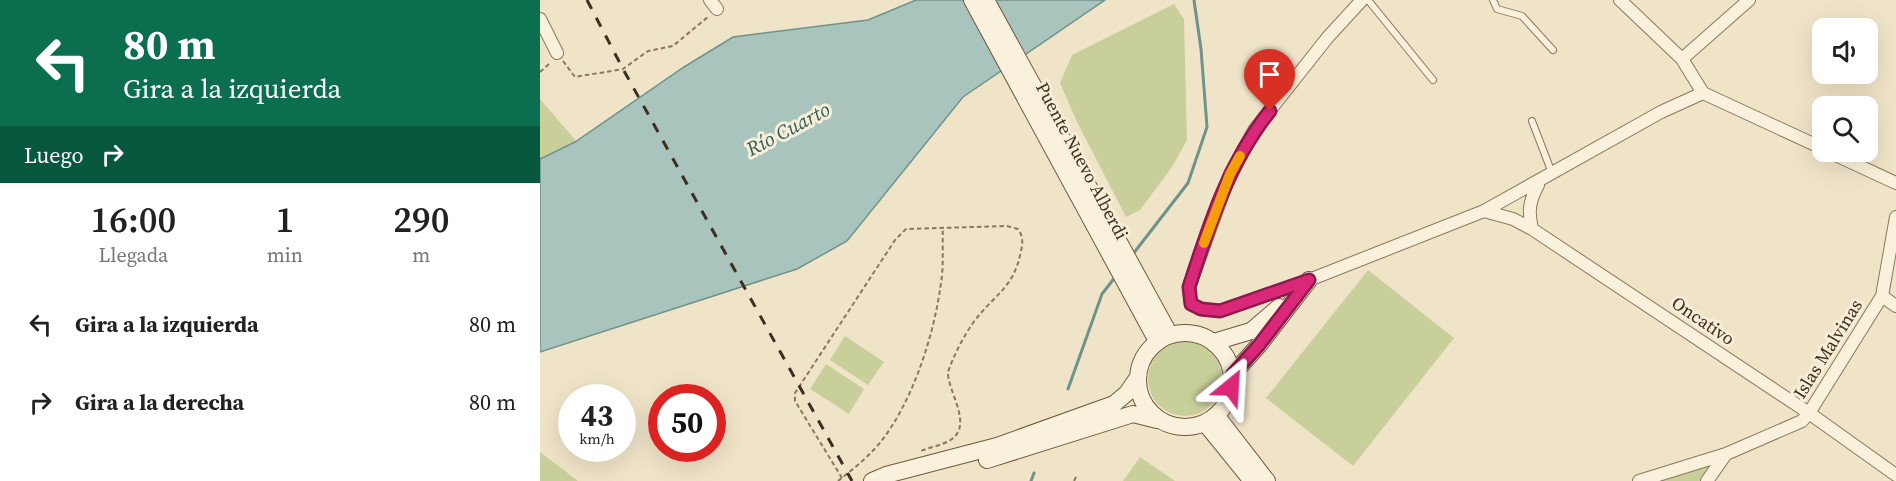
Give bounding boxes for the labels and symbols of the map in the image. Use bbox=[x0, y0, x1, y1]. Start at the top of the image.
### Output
pin bbox=[1244, 49, 1295, 111]
street label: Puente Nuevo Alberdi bbox=[1030, 78, 1135, 244]
water label: Río Cuarto bbox=[740, 95, 835, 163]
street label: Oncativo bbox=[1667, 290, 1740, 351]
street label: Islas Malvinas bbox=[1787, 294, 1868, 403]
position arrow bbox=[1199, 355, 1263, 419]
speed limit sign: 50 bbox=[648, 384, 726, 462]

